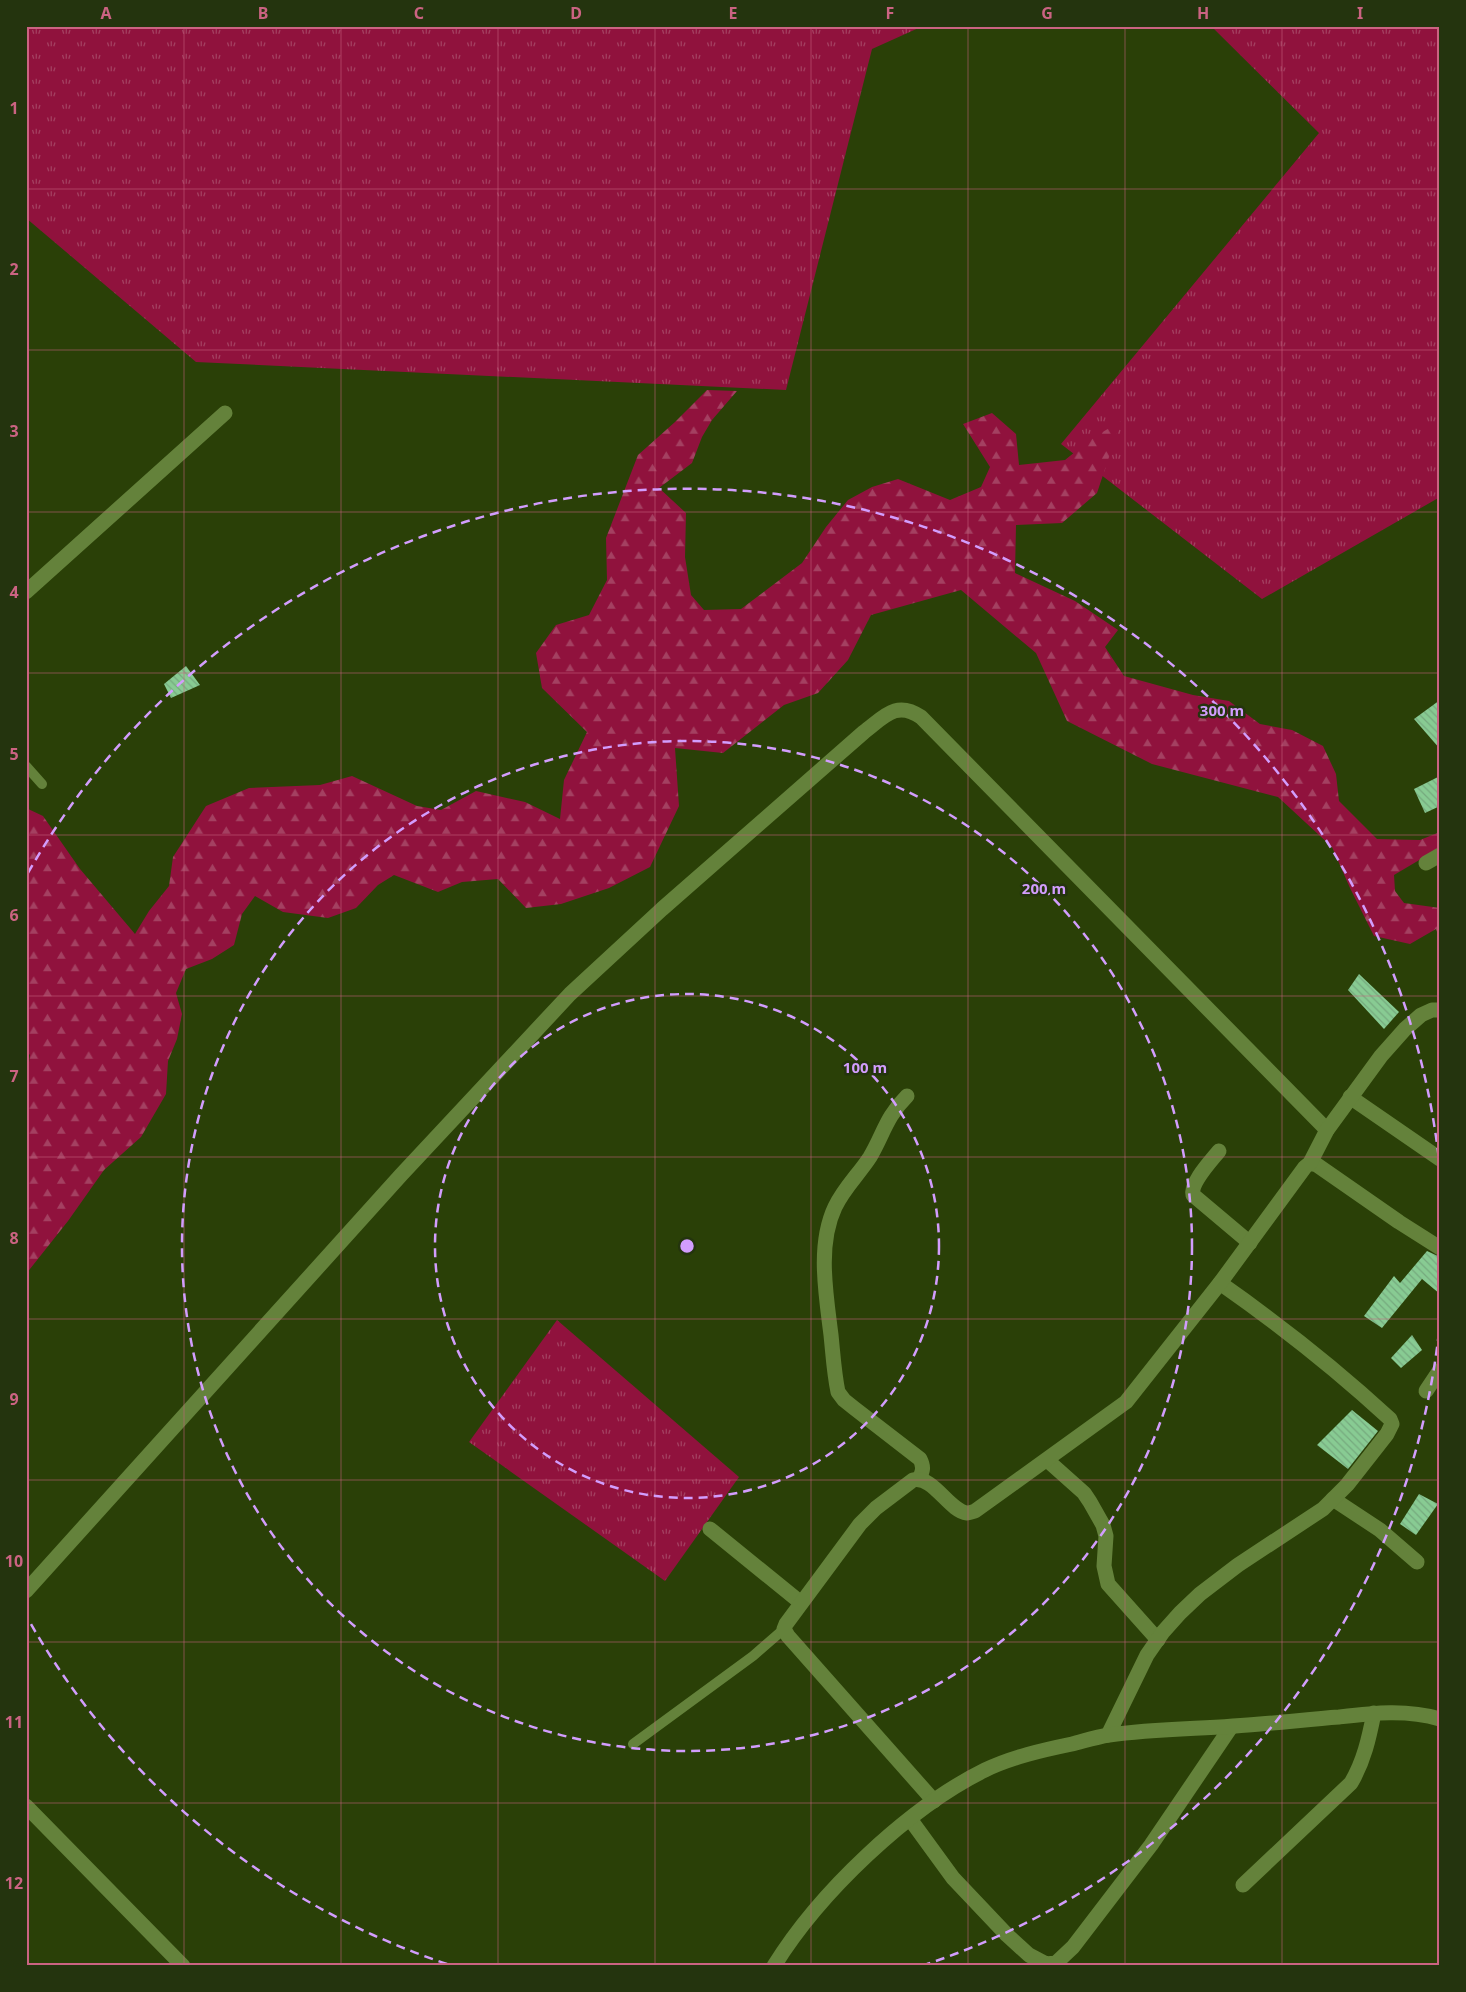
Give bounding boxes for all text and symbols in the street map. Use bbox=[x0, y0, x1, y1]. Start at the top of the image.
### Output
text: A bbox=[100, 2, 112, 24]
text: B bbox=[258, 2, 268, 24]
text: C bbox=[414, 2, 424, 24]
text: D bbox=[570, 2, 582, 24]
text: E bbox=[729, 2, 738, 24]
text: F bbox=[886, 2, 894, 24]
text: G bbox=[1041, 2, 1053, 24]
text: H bbox=[1197, 2, 1209, 24]
text: I bbox=[1357, 2, 1363, 24]
text: 1 bbox=[9, 97, 19, 119]
text: 2 bbox=[9, 258, 19, 280]
text: 3 bbox=[9, 420, 19, 442]
text: 4 bbox=[9, 581, 19, 603]
text: 300 m bbox=[1200, 700, 1244, 720]
text: 5 bbox=[9, 743, 19, 765]
text: 200 m bbox=[1022, 878, 1066, 898]
text: 6 bbox=[9, 904, 19, 926]
text: 100 m bbox=[843, 1057, 887, 1077]
text: 7 bbox=[9, 1065, 19, 1087]
text: 8 bbox=[9, 1227, 19, 1249]
centre of rings bbox=[678, 1237, 696, 1255]
text: 9 bbox=[9, 1388, 19, 1410]
text: 10 bbox=[5, 1550, 23, 1572]
text: 11 bbox=[5, 1711, 23, 1733]
text: 12 bbox=[5, 1872, 23, 1894]

